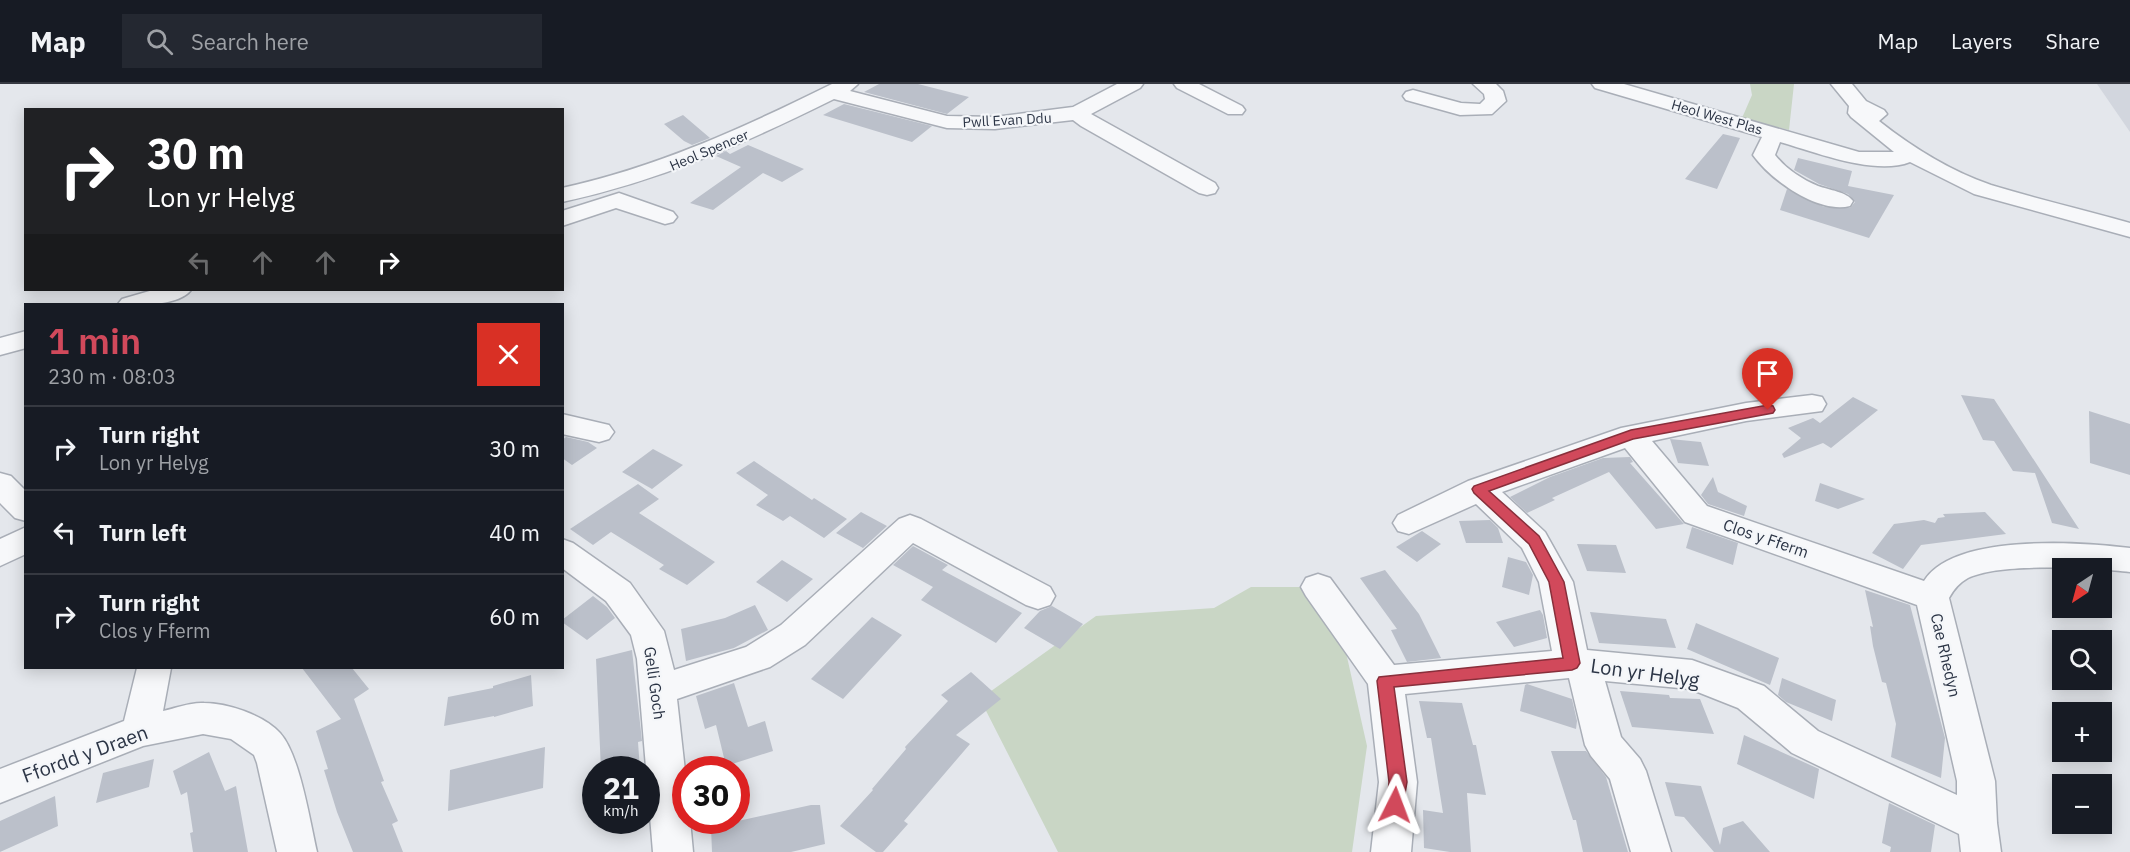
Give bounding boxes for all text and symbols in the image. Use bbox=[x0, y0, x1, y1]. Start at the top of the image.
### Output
search box bbox=[122, 14, 542, 68]
text: Map bbox=[30, 23, 86, 60]
icon: search bbox=[143, 25, 176, 58]
text: Search here bbox=[191, 27, 309, 56]
text: Map bbox=[1878, 27, 1918, 55]
text: Layers bbox=[1951, 27, 2013, 55]
text: Share bbox=[2046, 27, 2100, 55]
street label: Heol West Plas bbox=[1669, 95, 1765, 139]
street label: Pwll Evan Ddu bbox=[962, 109, 1052, 131]
street label: Heol Spencer bbox=[667, 125, 751, 175]
text: 30 m bbox=[147, 126, 245, 181]
icon: right bbox=[48, 132, 126, 210]
text: Lon yr Helyg bbox=[147, 179, 295, 214]
icon: left bbox=[183, 246, 216, 279]
icon: ahead bbox=[246, 246, 279, 279]
icon: ahead bbox=[309, 246, 342, 279]
icon: right bbox=[372, 246, 405, 279]
text: 1 min bbox=[48, 317, 141, 364]
button: close bbox=[477, 323, 540, 386]
pin bbox=[1742, 348, 1793, 410]
icon: arrive bbox=[1751, 357, 1784, 390]
text: 230 m · 08:03 bbox=[48, 363, 176, 390]
text: Turn right bbox=[99, 420, 200, 449]
icon: right bbox=[48, 432, 81, 465]
text: 30 m bbox=[489, 434, 540, 463]
text: Lon yr Helyg bbox=[99, 449, 208, 476]
street label: Clos y Fferm bbox=[1721, 514, 1811, 562]
icon: left bbox=[48, 516, 81, 549]
text: Turn left bbox=[99, 518, 187, 547]
text: 40 m bbox=[489, 518, 540, 547]
north arrow bbox=[2052, 558, 2112, 618]
map controls bbox=[2052, 558, 2112, 834]
text: Turn right bbox=[99, 588, 200, 617]
icon: right bbox=[48, 600, 81, 633]
text: 60 m bbox=[489, 602, 540, 631]
street label: Cae Rhedyn bbox=[1927, 611, 1965, 699]
text: Clos y Fferm bbox=[99, 617, 210, 644]
button: search bbox=[2052, 630, 2112, 690]
street label: Gelli Goch bbox=[640, 645, 670, 721]
street label: Lon yr Helyg bbox=[1589, 652, 1702, 694]
button: + bbox=[2052, 702, 2112, 762]
street label: Ffordd y Draen bbox=[18, 718, 152, 789]
speed limit sign: 30 bbox=[672, 756, 750, 834]
text: 21 bbox=[603, 768, 639, 807]
position arrow bbox=[1363, 773, 1427, 837]
button: − bbox=[2052, 774, 2112, 834]
text: km/h bbox=[603, 801, 639, 820]

